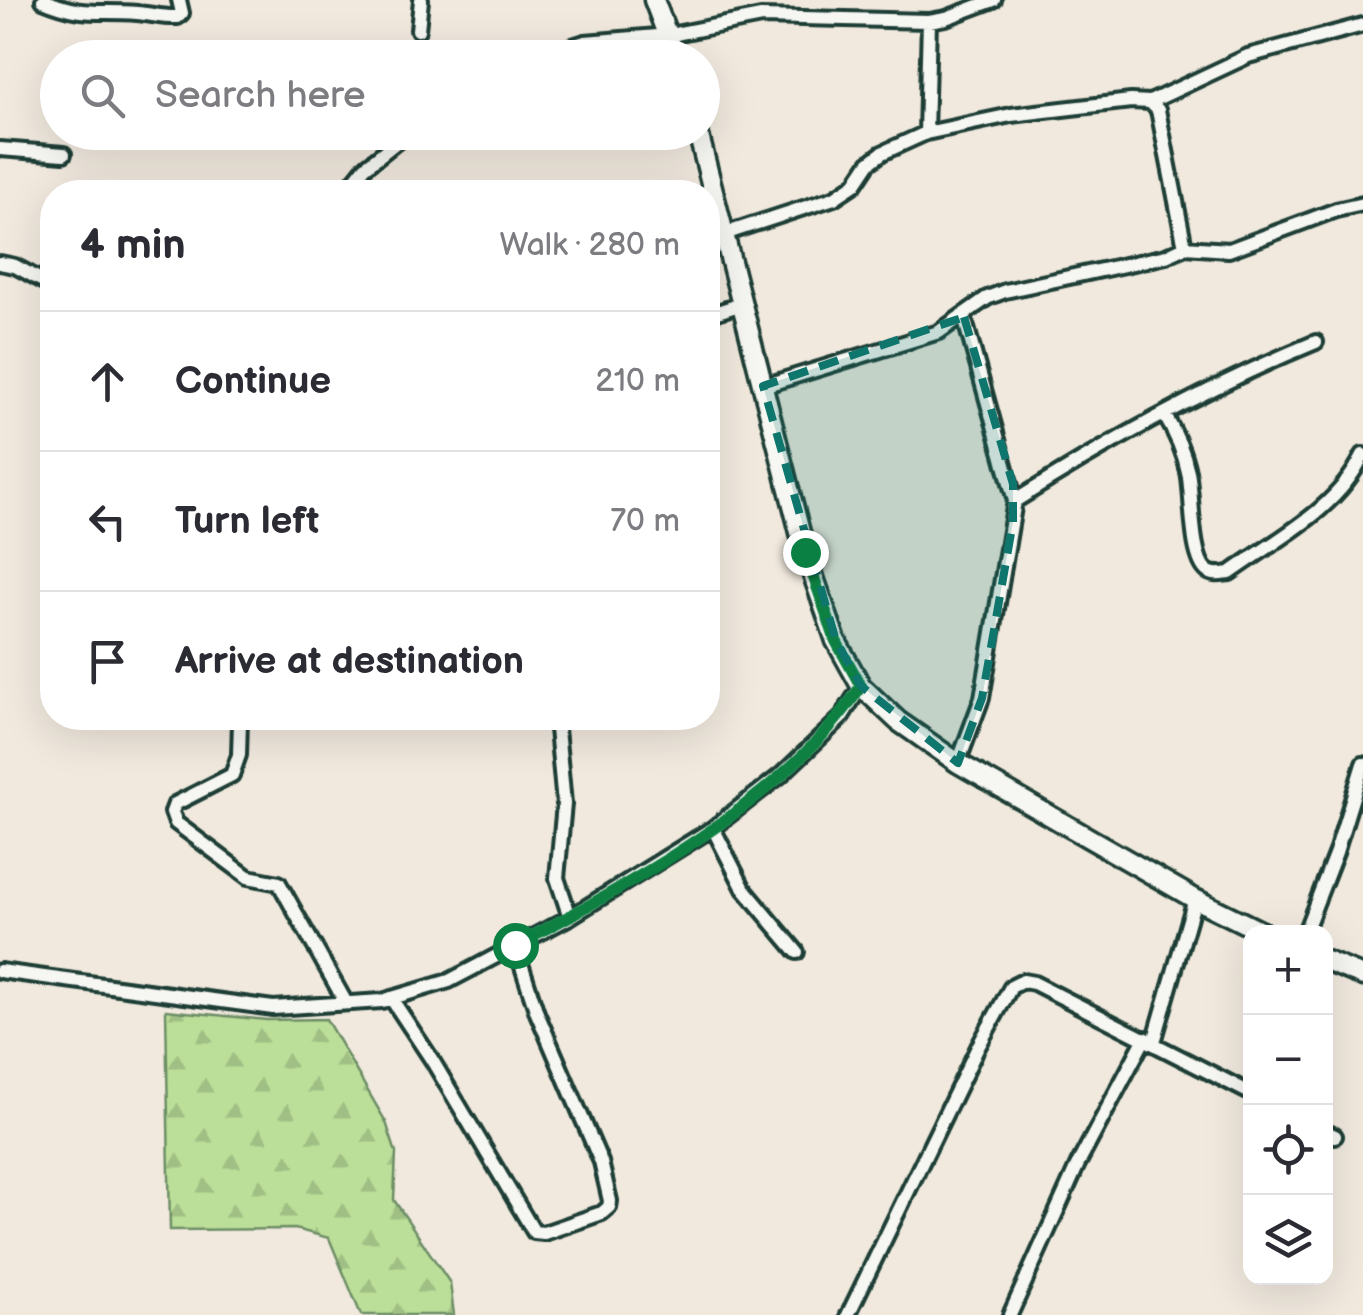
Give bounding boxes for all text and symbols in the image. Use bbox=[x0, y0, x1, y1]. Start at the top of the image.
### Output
search box bbox=[40, 40, 720, 150]
icon: search bbox=[75, 68, 130, 123]
text: Search here bbox=[155, 73, 366, 118]
text: 4 min bbox=[80, 220, 186, 271]
text: Walk · 280 m bbox=[499, 226, 680, 265]
icon: ahead bbox=[80, 354, 135, 409]
text: Continue bbox=[175, 359, 331, 404]
text: 210 m bbox=[595, 362, 680, 401]
icon: left bbox=[80, 494, 135, 549]
text: Turn left bbox=[175, 499, 319, 544]
text: 70 m bbox=[610, 502, 680, 541]
route end bbox=[783, 530, 829, 576]
icon: arrive bbox=[80, 634, 135, 689]
text: Arrive at destination bbox=[175, 639, 524, 684]
route start bbox=[493, 923, 539, 969]
map controls bbox=[1243, 925, 1333, 1285]
button: + bbox=[1243, 925, 1333, 1015]
button: − bbox=[1243, 1015, 1333, 1105]
button: locate bbox=[1243, 1105, 1333, 1195]
button: layers bbox=[1243, 1195, 1333, 1285]

